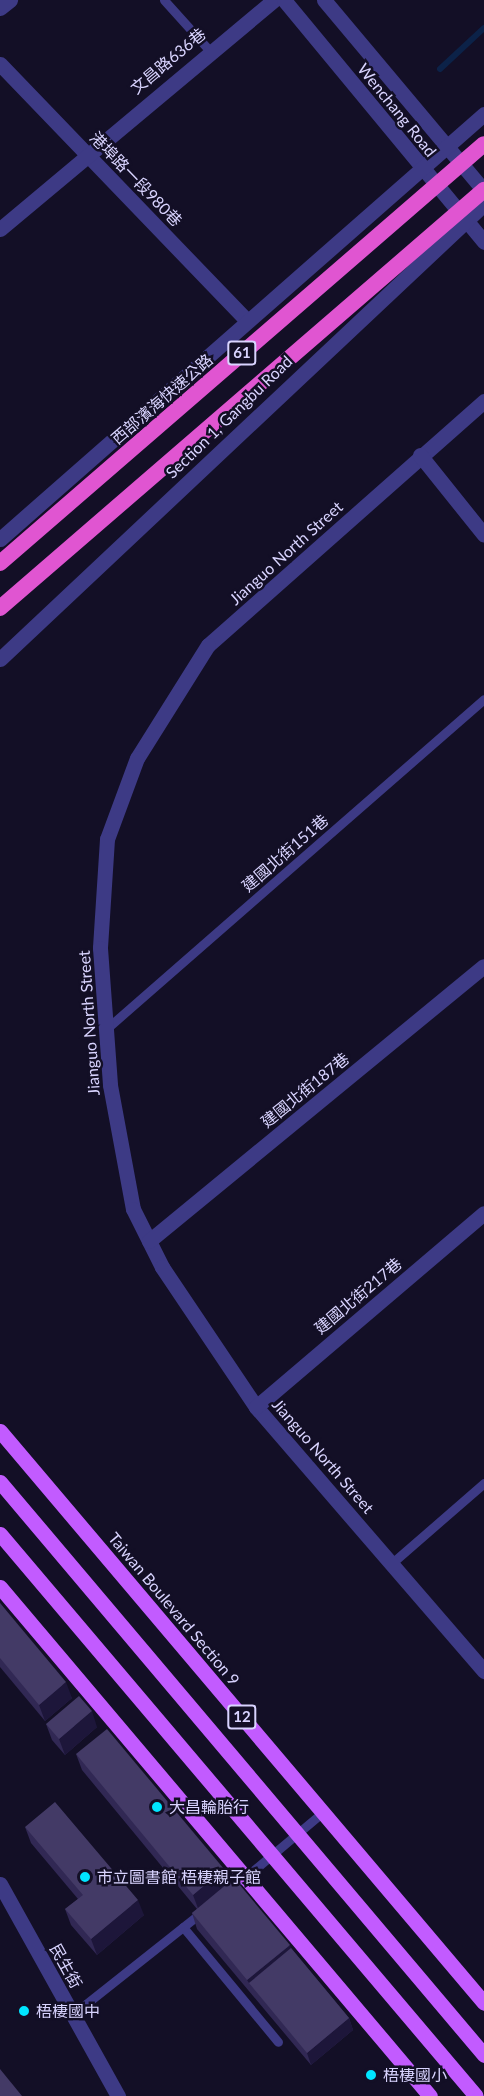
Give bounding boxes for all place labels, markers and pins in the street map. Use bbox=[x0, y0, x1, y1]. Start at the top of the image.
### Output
place label: 大昌輪胎行 bbox=[169, 1797, 249, 1817]
marker: 大昌輪胎行 bbox=[150, 1800, 164, 1814]
place label: 市立圖書館 梧棲親子館 bbox=[97, 1867, 261, 1887]
marker: 市立圖書館 梧棲親子館 bbox=[78, 1870, 92, 1884]
place label: 梧棲國中 bbox=[36, 2001, 100, 2021]
marker: 梧棲國中 bbox=[17, 2004, 31, 2018]
place label: 梧棲國小 bbox=[383, 2065, 447, 2085]
marker: 梧棲國小 bbox=[364, 2068, 378, 2082]

